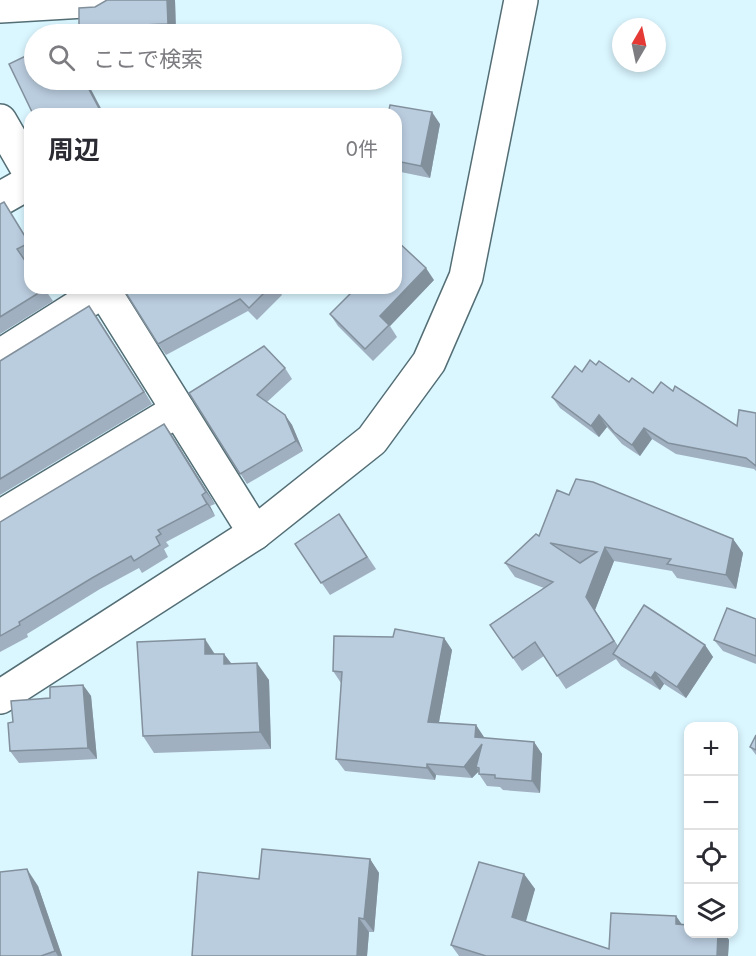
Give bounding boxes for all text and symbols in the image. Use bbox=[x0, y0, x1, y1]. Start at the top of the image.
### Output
north arrow bbox=[612, 18, 666, 72]
search box bbox=[24, 24, 402, 90]
icon: search bbox=[45, 41, 78, 74]
text: ここで検索 bbox=[93, 46, 203, 72]
text: 周辺 bbox=[48, 134, 100, 165]
text: 0件 bbox=[345, 137, 378, 161]
map controls bbox=[684, 722, 738, 938]
button: + bbox=[684, 722, 738, 776]
button: − bbox=[684, 776, 738, 830]
button: locate bbox=[684, 830, 738, 884]
button: layers bbox=[684, 884, 738, 938]

